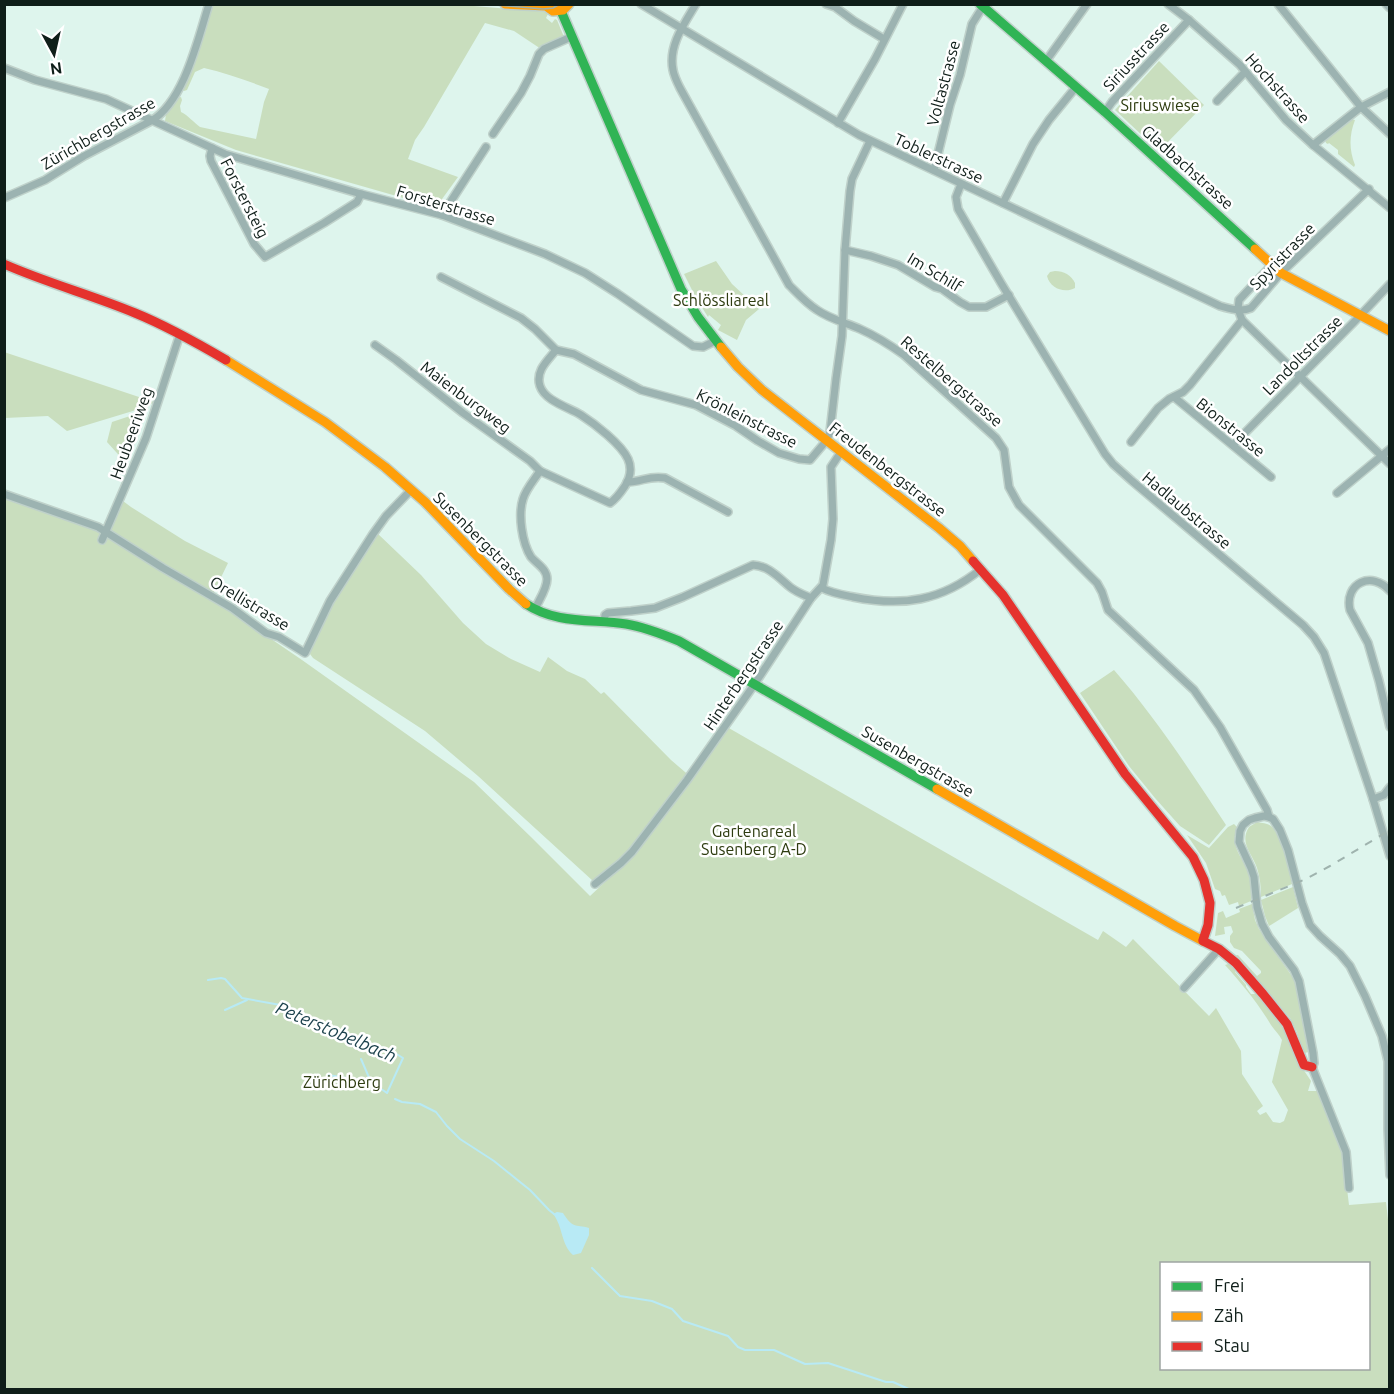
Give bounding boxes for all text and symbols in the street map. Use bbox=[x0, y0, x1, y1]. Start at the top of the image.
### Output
street label: Siriusstrasse bbox=[1099, 17, 1173, 95]
north arrow bbox=[24, 24, 84, 84]
street label: Voltastrasse bbox=[923, 38, 963, 128]
street label: Hochstrasse bbox=[1242, 50, 1314, 126]
text: N bbox=[49, 59, 63, 79]
street label: Zürichbergstrasse bbox=[38, 93, 158, 173]
park label: Siriuswiese bbox=[1120, 96, 1200, 114]
street label: Gladbachstrasse bbox=[1139, 121, 1237, 213]
street label: Toblerstrasse bbox=[892, 130, 986, 186]
street label: Forstersteig bbox=[217, 155, 273, 241]
street label: Forsterstrasse bbox=[395, 181, 497, 229]
street label: Spyristrasse bbox=[1246, 219, 1318, 293]
street label: Im Schilf bbox=[904, 249, 966, 296]
park label: Schlössliareal bbox=[673, 291, 769, 309]
street label: Landoltstrasse bbox=[1259, 312, 1345, 398]
street label: Restelbergstrasse bbox=[898, 332, 1006, 430]
street label: Maienburgweg bbox=[417, 357, 515, 437]
street label: Heubeeriweg bbox=[106, 385, 156, 481]
street label: Krönleinstrasse bbox=[694, 385, 800, 451]
street label: Bionstrasse bbox=[1193, 394, 1269, 460]
street label: Freudenbergstrasse bbox=[826, 418, 950, 520]
street label: Hadlaubstrasse bbox=[1139, 468, 1235, 552]
street label: Susenbergstrasse bbox=[430, 488, 532, 590]
street label: Orellistrasse bbox=[207, 572, 293, 634]
street label: Hinterbergstrasse bbox=[699, 616, 787, 734]
street label: Susenbergstrasse bbox=[859, 722, 977, 800]
park label: Gartenareal Susenberg A-D bbox=[701, 822, 807, 858]
water label: Peterstobelbach bbox=[273, 997, 400, 1065]
park label: Zürichberg bbox=[303, 1073, 381, 1091]
legend bbox=[1160, 1262, 1370, 1370]
text: Frei bbox=[1214, 1275, 1244, 1295]
text: Zäh bbox=[1214, 1305, 1244, 1325]
text: Stau bbox=[1214, 1335, 1250, 1355]

